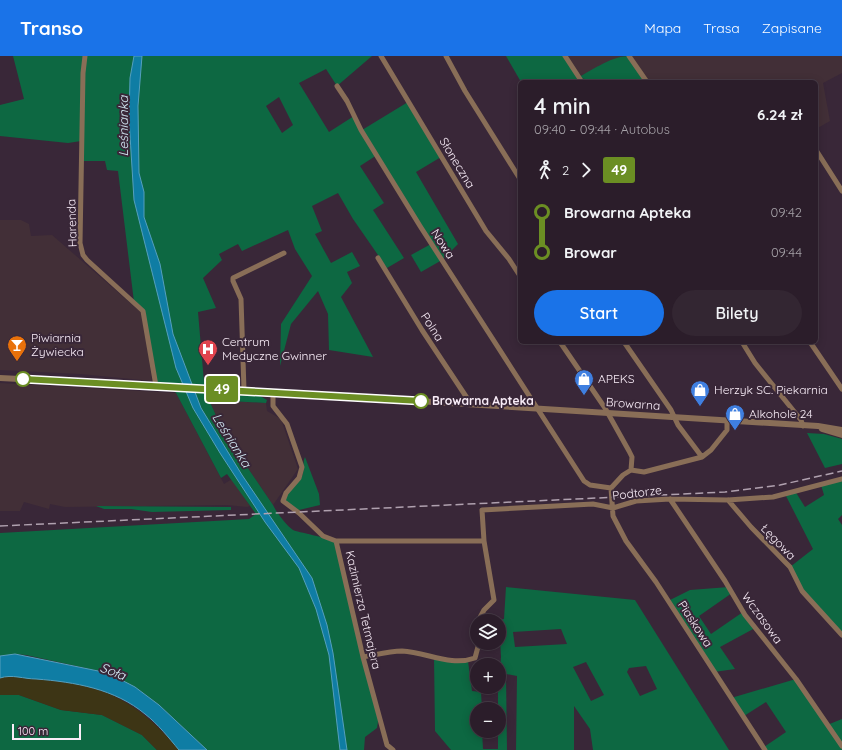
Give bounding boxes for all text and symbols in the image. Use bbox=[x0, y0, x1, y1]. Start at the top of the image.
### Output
text: Transo bbox=[20, 16, 83, 40]
text: Mapa bbox=[644, 19, 681, 37]
text: Trasa bbox=[703, 19, 740, 37]
text: Zapisane bbox=[762, 19, 822, 37]
text: 4 min bbox=[534, 92, 591, 120]
water label: Leśnianka bbox=[115, 94, 131, 156]
text: 6.24 zł bbox=[757, 105, 802, 124]
text: 09:40 – 09:44 · Autobus bbox=[534, 121, 670, 137]
street label: Słoneczna bbox=[436, 135, 478, 191]
icon: walk bbox=[534, 159, 556, 181]
icon: forward bbox=[575, 159, 597, 181]
text: 49 bbox=[611, 161, 627, 179]
text: 2 bbox=[562, 162, 569, 178]
street label: Harenda bbox=[63, 199, 80, 248]
text: Browarna Apteka bbox=[564, 203, 691, 222]
text: 09:42 bbox=[771, 204, 802, 220]
street label: Nowa bbox=[428, 226, 459, 261]
text: Browar bbox=[564, 243, 617, 262]
text: 09:44 bbox=[771, 244, 802, 260]
button: Start bbox=[534, 290, 664, 336]
button: Bilety bbox=[672, 290, 802, 336]
street label: Polna bbox=[418, 310, 447, 344]
place label: Piwiarnia Żywiecka bbox=[31, 330, 84, 359]
bar icon: Piwiarnia Żywiecka bbox=[6, 334, 28, 362]
place label: Centrum Medyczne Gwinner bbox=[222, 334, 327, 363]
hospital icon: Centrum Medyczne Gwinner bbox=[197, 338, 219, 366]
shop icon: APEKS bbox=[573, 368, 595, 396]
unlabelled marker bbox=[15, 371, 31, 387]
place label: APEKS bbox=[598, 371, 635, 386]
line badge: 49 bbox=[204, 376, 240, 402]
shop icon: Herzyk SC. Piekarnia bbox=[689, 379, 711, 407]
text: 49 bbox=[214, 380, 230, 398]
place label: Herzyk SC. Piekarnia bbox=[714, 382, 828, 397]
marker: Browarna Apteka bbox=[413, 393, 429, 409]
place label: Browarna Apteka bbox=[432, 393, 534, 408]
street label: Browarna bbox=[605, 394, 661, 413]
shop icon: Alkohole 24 bbox=[724, 403, 746, 431]
place label: Alkohole 24 bbox=[749, 406, 812, 421]
water label: Leśnianka bbox=[209, 410, 255, 471]
street label: Podtorze bbox=[611, 482, 663, 503]
street label: Łęgowa bbox=[758, 520, 799, 563]
street label: Kazimierza Tetmajera bbox=[343, 549, 384, 671]
street label: Wczasowa bbox=[739, 589, 786, 646]
street label: Piaskowa bbox=[675, 598, 716, 650]
map controls bbox=[470, 614, 506, 738]
button: layers bbox=[470, 614, 506, 650]
button: + bbox=[470, 658, 506, 694]
water label: Soła bbox=[98, 659, 129, 684]
button: − bbox=[470, 702, 506, 738]
scale bar bbox=[12, 722, 81, 741]
text: 100 m bbox=[18, 724, 48, 738]

